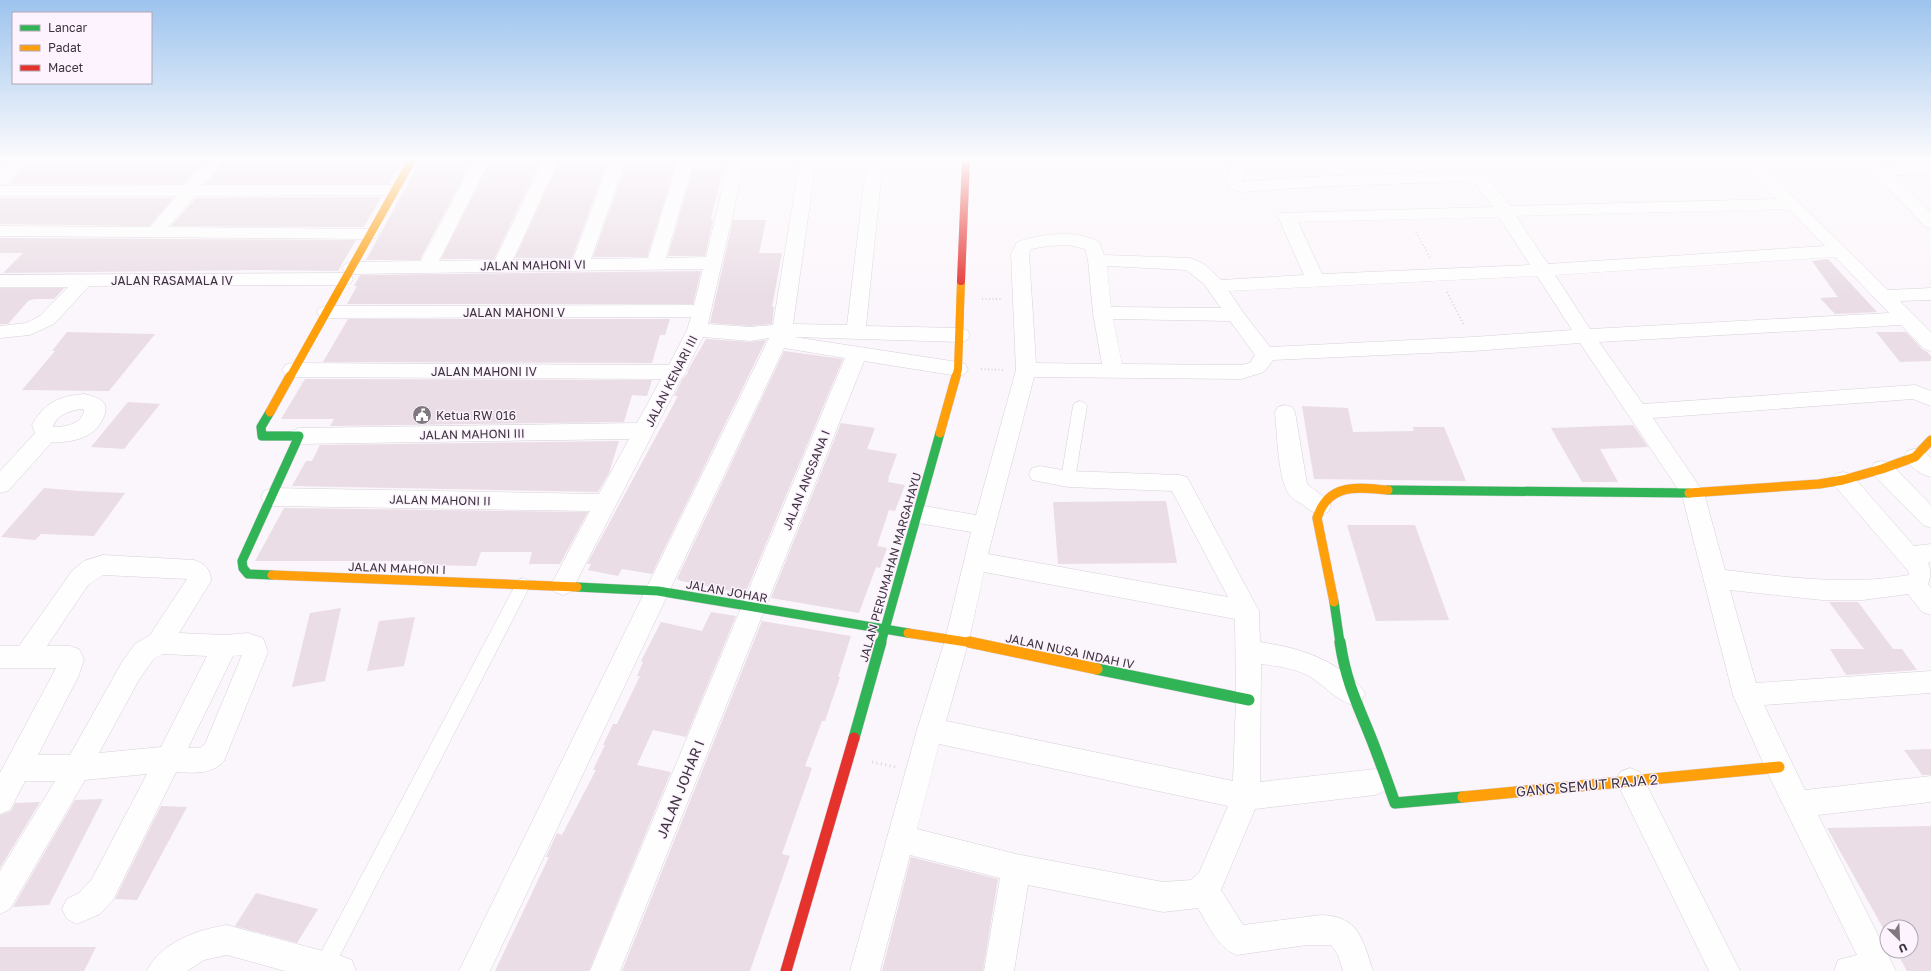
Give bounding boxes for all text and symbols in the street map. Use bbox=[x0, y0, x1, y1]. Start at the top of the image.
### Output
legend bbox=[12, 12, 152, 84]
text: Lancar bbox=[48, 20, 87, 35]
text: Padat bbox=[48, 40, 82, 55]
text: Macet bbox=[48, 60, 84, 75]
street label: JALAN MAHONI VI bbox=[480, 257, 586, 273]
street label: JALAN RASAMALA IV bbox=[111, 273, 233, 288]
street label: JALAN MAHONI V bbox=[463, 305, 565, 320]
street label: JALAN KENARI III bbox=[641, 333, 701, 429]
street label: JALAN MAHONI IV bbox=[431, 364, 537, 379]
public building icon: Ketua RW 016 bbox=[411, 404, 433, 426]
place label: Ketua RW 016 bbox=[436, 408, 516, 423]
street label: JALAN MAHONI III bbox=[419, 426, 525, 442]
street label: JALAN ANGSANA I bbox=[779, 428, 833, 532]
street label: JALAN PERUMAHAN MARGAHAYU bbox=[856, 470, 924, 664]
street label: JALAN MAHONI II bbox=[389, 492, 491, 508]
street label: JALAN MAHONI I bbox=[348, 559, 446, 577]
street label: JALAN JOHAR bbox=[685, 576, 769, 606]
street label: JALAN NUSA INDAH IV bbox=[1004, 630, 1136, 672]
street label: JALAN JOHAR I bbox=[653, 738, 707, 840]
street label: GANG SEMUT RAJA 2 bbox=[1515, 770, 1659, 800]
north arrow bbox=[1879, 919, 1919, 959]
text: U bbox=[1897, 941, 1910, 956]

